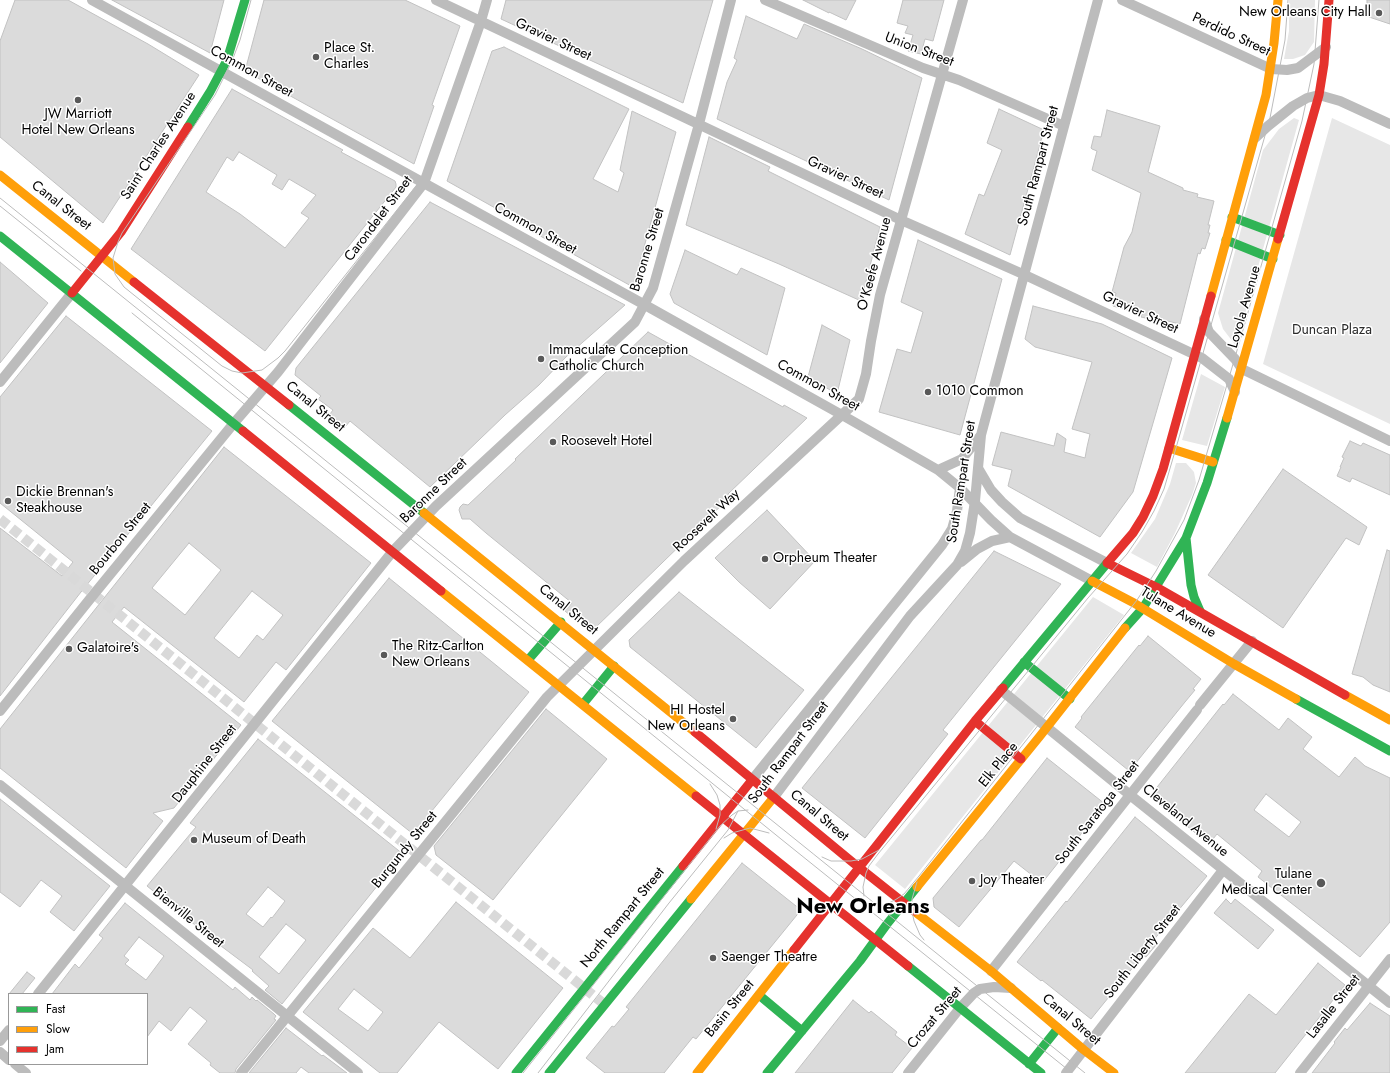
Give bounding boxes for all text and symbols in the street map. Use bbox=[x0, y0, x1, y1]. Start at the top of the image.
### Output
place label: New Orleans City Hall bbox=[1239, 5, 1371, 21]
marker: New Orleans City Hall bbox=[1374, 8, 1384, 18]
street label: Perdido Street bbox=[1189, 10, 1273, 60]
street label: Gravier Street bbox=[512, 15, 594, 65]
street label: Union Street bbox=[882, 29, 956, 71]
place label: Place St. Charles bbox=[324, 41, 375, 74]
street label: Common Street bbox=[207, 42, 295, 102]
marker: Place St. Charles bbox=[311, 52, 321, 62]
street label: Saint Charles Avenue bbox=[118, 89, 200, 203]
marker: JW Marriott Hotel New Orleans bbox=[73, 95, 83, 105]
street label: South Rampart Street bbox=[1015, 104, 1063, 228]
place label: JW Marriott Hotel New Orleans bbox=[21, 107, 135, 140]
street label: Gravier Street bbox=[804, 153, 886, 203]
street label: Carondelet Street bbox=[341, 173, 417, 265]
street label: Canal Street bbox=[28, 177, 94, 235]
street label: Common Street bbox=[491, 199, 579, 259]
street label: Baronne Street bbox=[627, 206, 669, 294]
street label: O'Keefe Avenue bbox=[854, 215, 896, 313]
street label: Loyola Avenue bbox=[1225, 264, 1265, 350]
street label: Gravier Street bbox=[1099, 288, 1181, 338]
park label: Duncan Plaza bbox=[1292, 323, 1372, 339]
place label: Immaculate Conception Catholic Church bbox=[549, 343, 688, 376]
marker: Immaculate Conception Catholic Church bbox=[536, 354, 546, 364]
street label: Common Street bbox=[774, 356, 862, 416]
street label: Canal Street bbox=[282, 378, 348, 436]
place label: 1010 Common bbox=[936, 384, 1024, 400]
marker: 1010 Common bbox=[923, 387, 933, 397]
street label: South Rampart Street bbox=[944, 420, 980, 544]
place label: Roosevelt Hotel bbox=[561, 434, 652, 450]
marker: Roosevelt Hotel bbox=[548, 437, 558, 447]
street label: Baronne Street bbox=[397, 455, 471, 527]
place label: Dickie Brennan's Steakhouse bbox=[16, 485, 113, 518]
street label: Roosevelt Way bbox=[670, 486, 744, 556]
marker: Dickie Brennan's Steakhouse bbox=[3, 496, 13, 506]
street label: Bourbon Street bbox=[87, 499, 155, 579]
place label: Orpheum Theater bbox=[773, 551, 877, 567]
marker: Orpheum Theater bbox=[760, 554, 770, 564]
street label: Canal Street bbox=[535, 581, 601, 639]
street label: Tulane Avenue bbox=[1137, 584, 1219, 642]
place label: The Ritz-Carlton New Orleans bbox=[392, 639, 484, 672]
place label: Galatoire's bbox=[77, 641, 139, 657]
marker: Galatoire's bbox=[64, 644, 74, 654]
marker: The Ritz-Carlton New Orleans bbox=[379, 650, 389, 660]
street label: South Rampart Street bbox=[745, 699, 833, 807]
place label: HI Hostel New Orleans bbox=[647, 703, 725, 736]
marker: HI Hostel New Orleans bbox=[728, 714, 738, 724]
street label: Dauphine Street bbox=[169, 722, 241, 806]
street label: Elk Place bbox=[976, 739, 1022, 791]
street label: South Saratoga Street bbox=[1052, 758, 1144, 868]
street label: Cleveland Avenue bbox=[1139, 781, 1231, 861]
street label: Canal Street bbox=[786, 787, 852, 845]
street label: Burgundy Street bbox=[369, 808, 441, 892]
place label: Museum of Death bbox=[202, 832, 306, 848]
marker: Museum of Death bbox=[189, 835, 199, 845]
street label: North Rampart Street bbox=[577, 864, 669, 972]
place label: Tulane Medical Center bbox=[1221, 867, 1312, 900]
place label: Joy Theater bbox=[980, 873, 1044, 889]
marker: Joy Theater bbox=[967, 876, 977, 886]
marker: Tulane Medical Center bbox=[1315, 877, 1327, 889]
street label: Bienville Street bbox=[149, 884, 227, 952]
district label: New Orleans bbox=[796, 895, 930, 921]
street label: South Liberty Street bbox=[1101, 902, 1185, 1002]
place label: Saenger Theatre bbox=[721, 950, 817, 966]
marker: Saenger Theatre bbox=[708, 953, 718, 963]
street label: Lasalle Street bbox=[1304, 972, 1364, 1042]
street label: Basin Street bbox=[702, 977, 758, 1041]
street label: Crozat Street bbox=[904, 984, 966, 1052]
street label: Canal Street bbox=[1038, 991, 1104, 1049]
legend bbox=[8, 993, 148, 1065]
text: Fast bbox=[46, 1000, 65, 1018]
text: Slow bbox=[46, 1020, 70, 1038]
text: Jam bbox=[46, 1040, 64, 1058]

